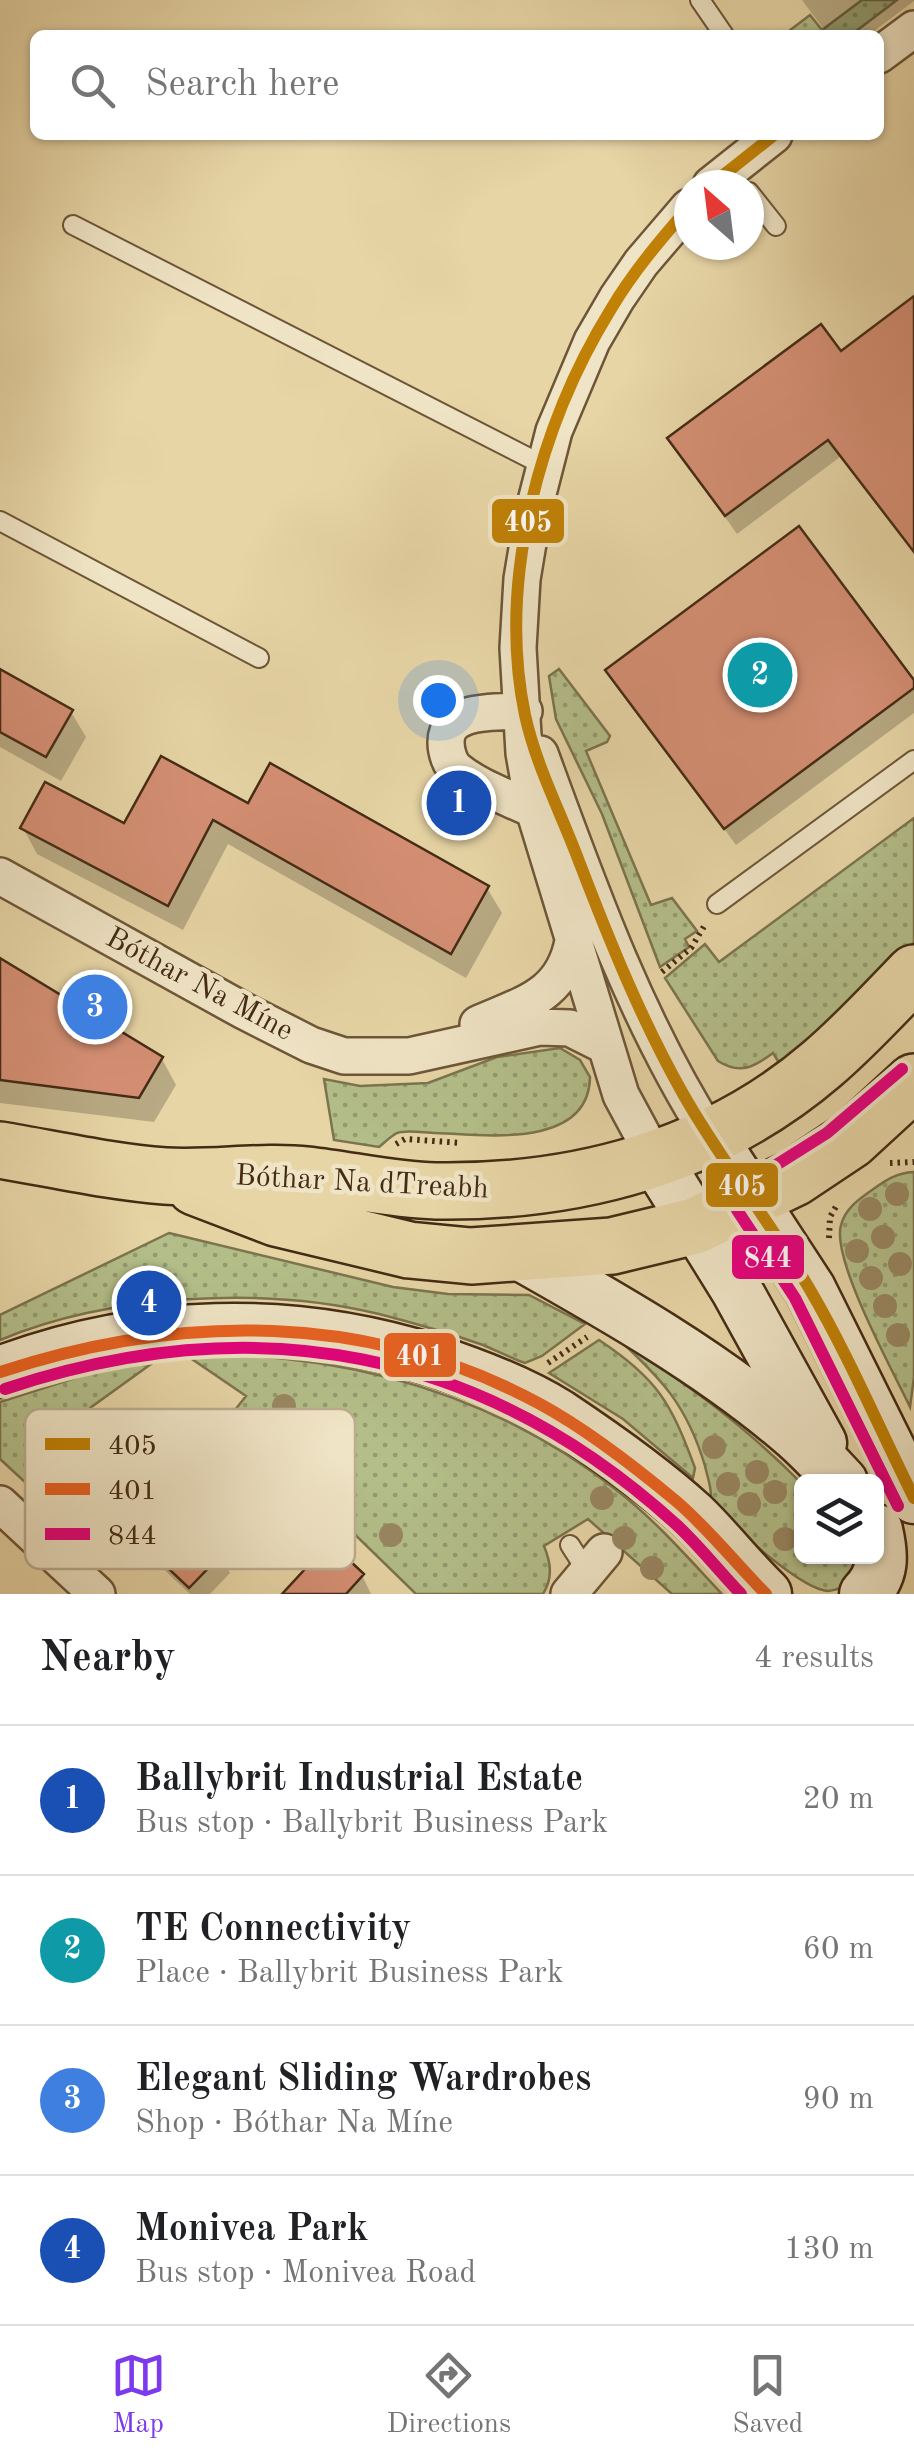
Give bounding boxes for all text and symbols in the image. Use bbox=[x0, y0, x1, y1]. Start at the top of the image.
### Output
search box bbox=[30, 30, 884, 140]
icon: search bbox=[65, 58, 120, 113]
text: Search here bbox=[145, 66, 340, 104]
north arrow bbox=[674, 170, 764, 260]
line badge: 405 bbox=[490, 497, 566, 545]
text: 405 bbox=[504, 510, 552, 538]
pin: 2 bbox=[728, 638, 792, 712]
your location bbox=[413, 675, 464, 726]
pin: 1 bbox=[426, 766, 492, 840]
street label: Bóthar Na Míne bbox=[100, 923, 298, 1047]
pin: 3 bbox=[62, 970, 128, 1044]
street label: Bóthar Na dTreabh bbox=[234, 1161, 490, 1205]
line badge: 405 bbox=[704, 1161, 780, 1209]
text: 405 bbox=[718, 1174, 766, 1202]
line badge: 844 bbox=[730, 1233, 806, 1281]
text: 844 bbox=[744, 1246, 792, 1274]
pin: 4 bbox=[116, 1266, 182, 1340]
line badge: 401 bbox=[382, 1331, 458, 1379]
text: 401 bbox=[396, 1344, 444, 1372]
legend bbox=[25, 1409, 355, 1569]
text: 405 bbox=[108, 1433, 157, 1461]
map controls bbox=[794, 1474, 884, 1564]
button: layers bbox=[794, 1474, 884, 1564]
text: 401 bbox=[108, 1478, 157, 1506]
text: 844 bbox=[108, 1523, 157, 1551]
text: Nearby bbox=[40, 1638, 176, 1680]
text: 4 results bbox=[754, 1643, 874, 1675]
text: Ballybrit Industrial Estate bbox=[135, 1761, 583, 1799]
text: 1 bbox=[63, 1784, 82, 1816]
text: 20 m bbox=[803, 1784, 874, 1816]
text: Bus stop · Ballybrit Business Park bbox=[135, 1808, 608, 1840]
text: TE Connectivity bbox=[135, 1911, 412, 1949]
text: 2 bbox=[63, 1934, 82, 1966]
text: 60 m bbox=[803, 1934, 874, 1966]
text: Place · Ballybrit Business Park bbox=[135, 1958, 564, 1990]
text: Elegant Sliding Wardrobes bbox=[135, 2061, 591, 2099]
text: 3 bbox=[63, 2084, 82, 2116]
text: 90 m bbox=[803, 2084, 874, 2116]
text: Shop · Bóthar Na Míne bbox=[135, 2108, 453, 2140]
text: Monivea Park bbox=[135, 2211, 368, 2249]
text: 4 bbox=[63, 2234, 82, 2266]
text: 130 m bbox=[784, 2234, 874, 2266]
text: Bus stop · Monivea Road bbox=[135, 2258, 476, 2290]
tab: Map bbox=[111, 2348, 166, 2443]
tab: Directions bbox=[387, 2348, 511, 2443]
tab: Saved bbox=[732, 2348, 803, 2443]

